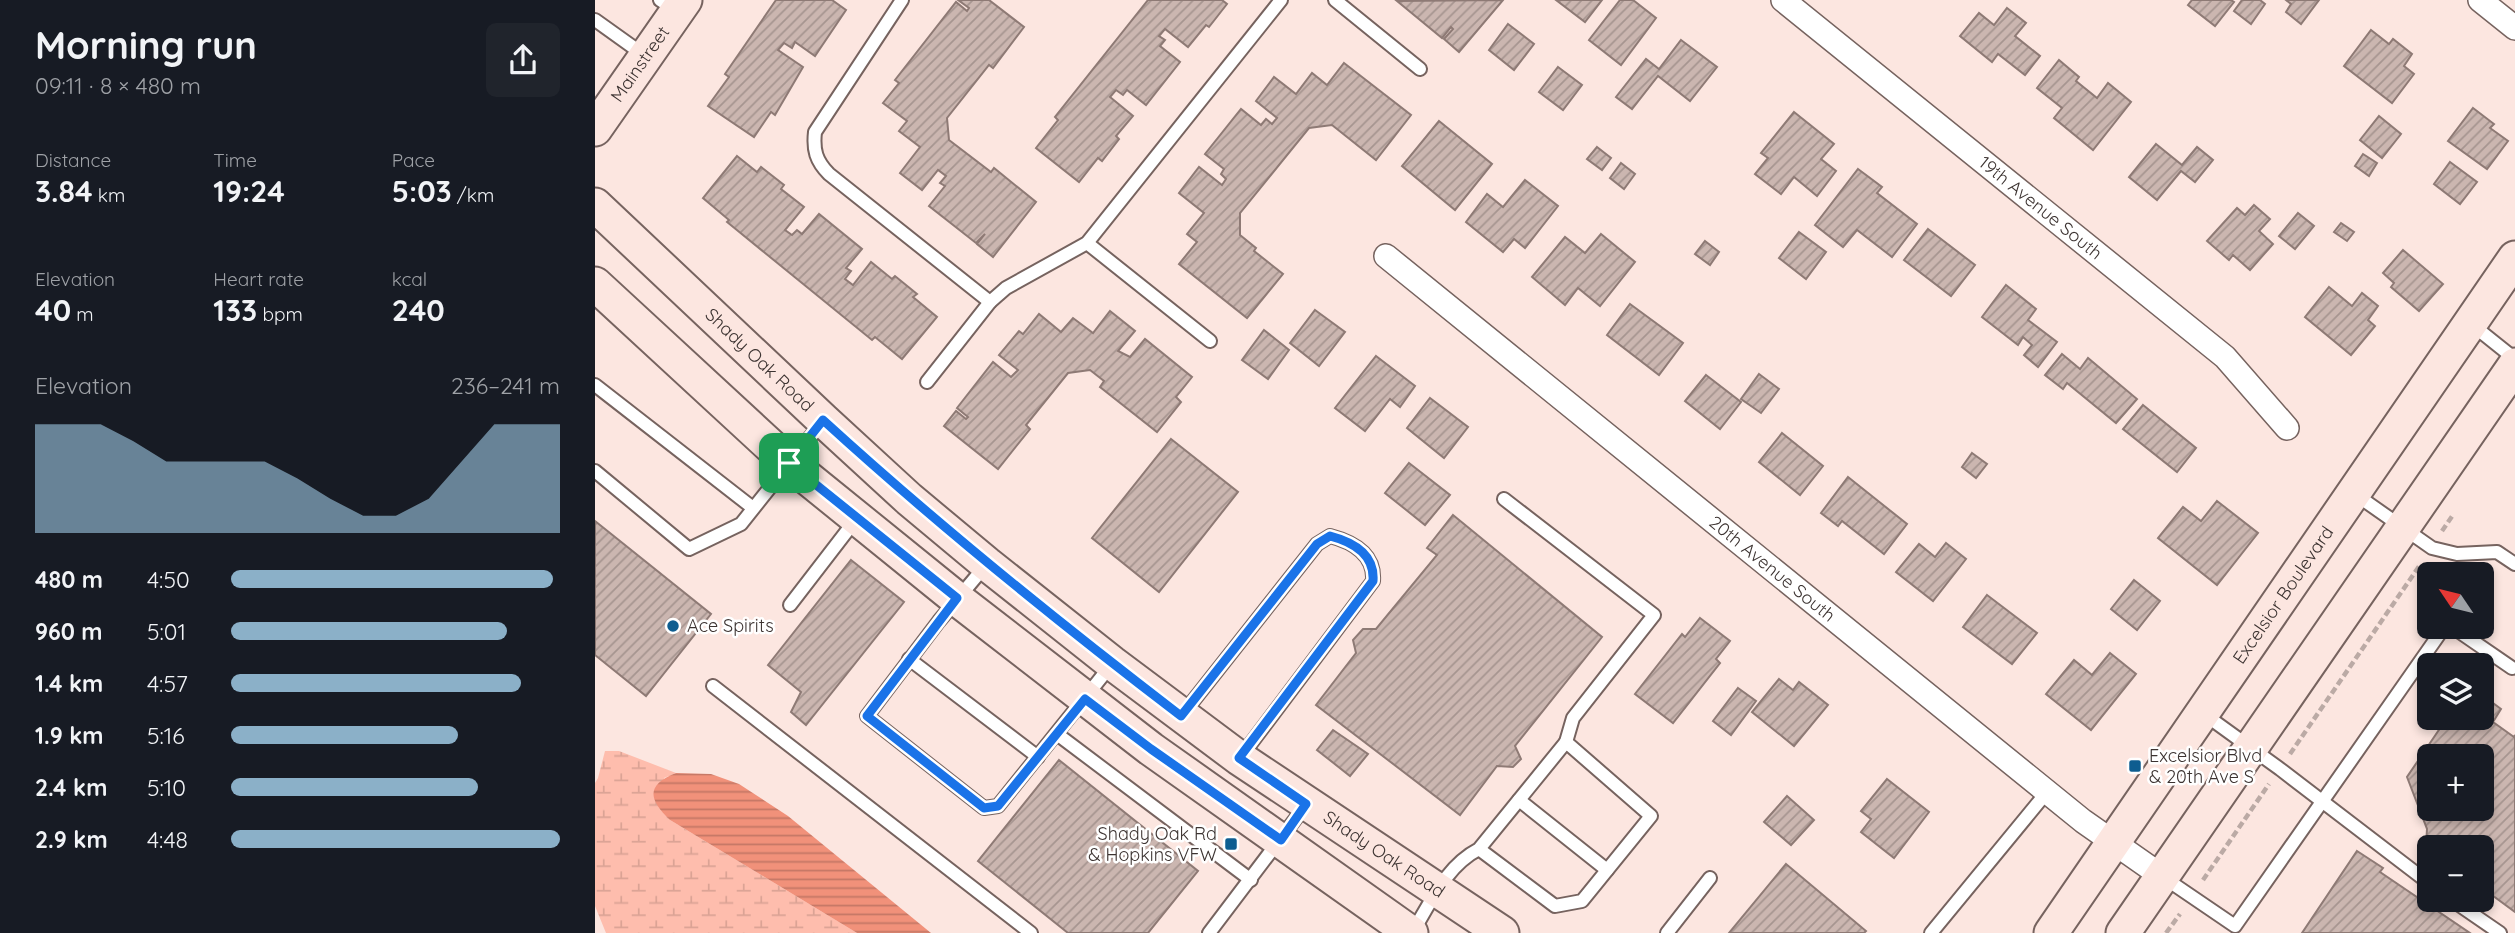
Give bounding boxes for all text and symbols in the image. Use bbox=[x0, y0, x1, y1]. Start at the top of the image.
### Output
text: Morning run bbox=[35, 21, 257, 69]
street label: Mainstreet bbox=[605, 21, 674, 106]
button: share bbox=[486, 23, 560, 97]
text: 09:11 · 8 × 480 m bbox=[35, 71, 201, 100]
text: Distance bbox=[35, 148, 111, 172]
text: Time bbox=[213, 148, 257, 172]
text: Pace bbox=[392, 148, 435, 172]
street label: 19th Avenue South bbox=[1974, 151, 2107, 264]
text: 3.84 bbox=[35, 172, 93, 210]
text: 19:24 bbox=[213, 172, 285, 210]
text: 5:03 bbox=[392, 172, 452, 210]
text: km bbox=[93, 183, 125, 207]
text: /km bbox=[452, 183, 494, 207]
text: Elevation bbox=[35, 267, 115, 291]
text: Heart rate bbox=[213, 267, 304, 291]
text: kcal bbox=[392, 267, 427, 291]
text: 40 bbox=[35, 291, 71, 329]
text: 133 bbox=[213, 291, 257, 329]
text: 240 bbox=[392, 291, 445, 329]
text: m bbox=[71, 302, 94, 326]
text: bpm bbox=[257, 302, 303, 326]
street label: Shady Oak Road bbox=[700, 303, 819, 417]
text: Elevation bbox=[35, 371, 132, 400]
text: 236–241 m bbox=[451, 371, 560, 400]
pin bbox=[759, 433, 819, 493]
icon: arrive bbox=[770, 444, 808, 482]
street label: 20th Avenue South bbox=[1705, 511, 1840, 627]
street label: Excelsior Boulevard bbox=[2227, 521, 2338, 668]
north arrow bbox=[2417, 562, 2494, 639]
map controls bbox=[2417, 562, 2494, 912]
text: 480 m bbox=[35, 565, 103, 594]
text: 4:50 bbox=[147, 565, 190, 594]
place label: Ace Spirits bbox=[687, 614, 774, 637]
text: 960 m bbox=[35, 617, 103, 646]
text: 5:01 bbox=[147, 617, 186, 646]
marker: Ace Spirits bbox=[665, 618, 681, 634]
button: layers bbox=[2417, 653, 2494, 730]
text: 1.4 km bbox=[35, 669, 103, 698]
text: 4:57 bbox=[147, 669, 188, 698]
text: 1.9 km bbox=[35, 721, 103, 750]
text: 5:16 bbox=[147, 721, 185, 750]
place label: Excelsior Blvd & 20th Ave S bbox=[2149, 744, 2262, 788]
button: + bbox=[2417, 744, 2494, 821]
marker: Excelsior Blvd & 20th Ave S bbox=[2127, 758, 2143, 774]
text: 2.4 km bbox=[35, 773, 107, 802]
text: 5:10 bbox=[147, 773, 186, 802]
street label: Shady Oak Road bbox=[1319, 805, 1450, 903]
place label: Shady Oak Rd & Hopkins VFW bbox=[1088, 822, 1217, 866]
text: 2.9 km bbox=[35, 825, 108, 854]
text: 4:48 bbox=[147, 825, 188, 854]
button: − bbox=[2417, 835, 2494, 912]
marker: Shady Oak Rd & Hopkins VFW bbox=[1223, 836, 1239, 852]

